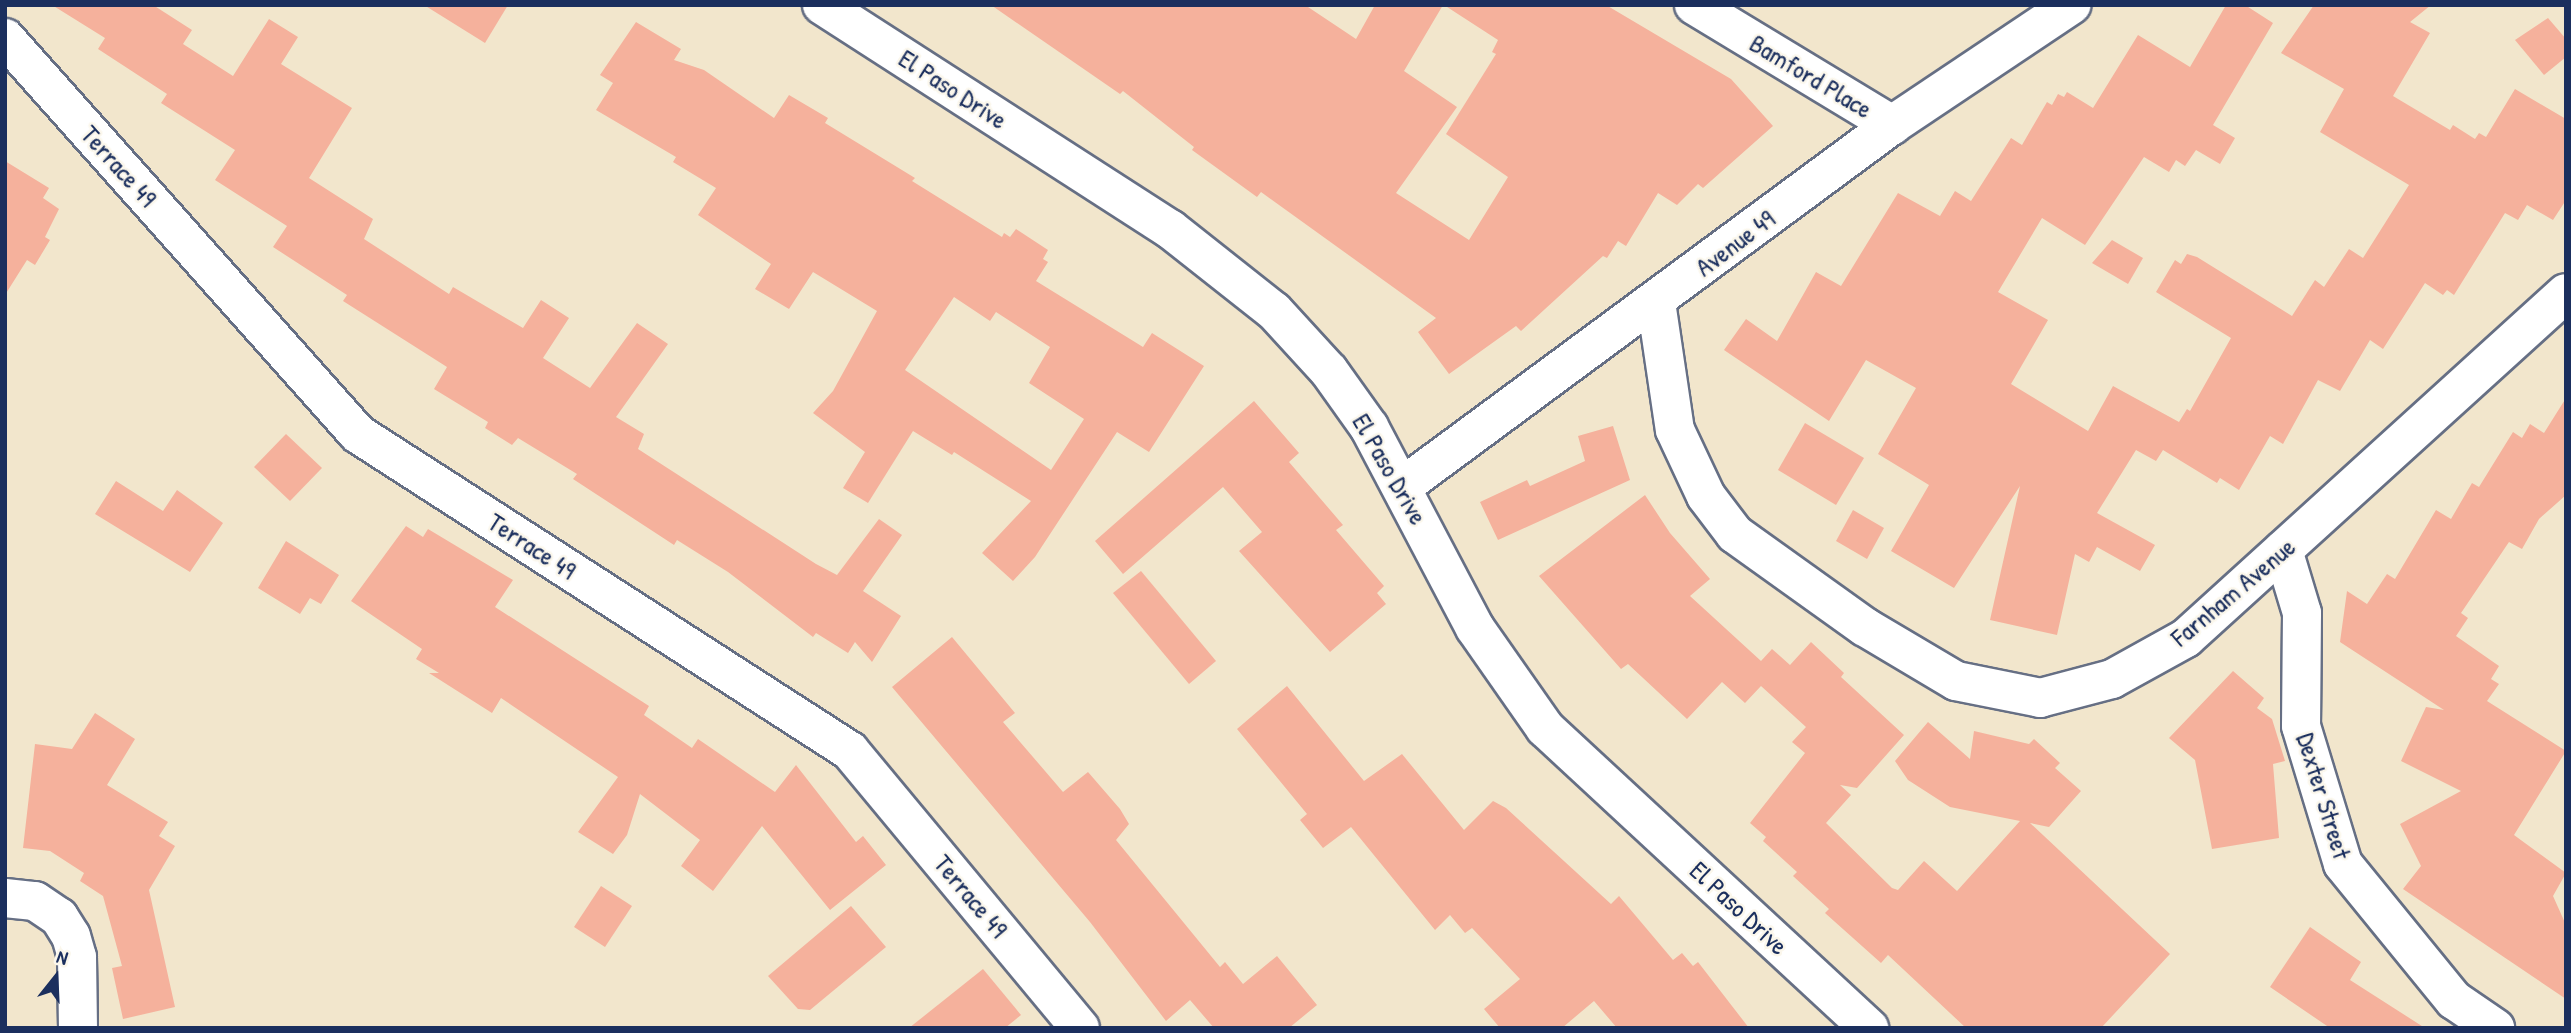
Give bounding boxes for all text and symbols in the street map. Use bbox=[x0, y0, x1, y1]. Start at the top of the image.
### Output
street label: Bamford Place bbox=[1744, 27, 1878, 125]
street label: El Paso Drive bbox=[893, 43, 1013, 135]
street label: Terrace 49 bbox=[74, 119, 164, 213]
street label: Avenue 49 bbox=[1689, 203, 1781, 283]
street label: El Paso Drive bbox=[1346, 408, 1434, 530]
street label: Terrace 49 bbox=[482, 506, 582, 586]
street label: Farnham Avenue bbox=[2165, 531, 2301, 653]
street label: Dexter Street bbox=[2290, 729, 2358, 863]
street label: Terrace 49 bbox=[927, 848, 1015, 944]
street label: El Paso Drive bbox=[1684, 855, 1794, 961]
north arrow bbox=[21, 942, 91, 1012]
text: N bbox=[54, 943, 71, 971]

